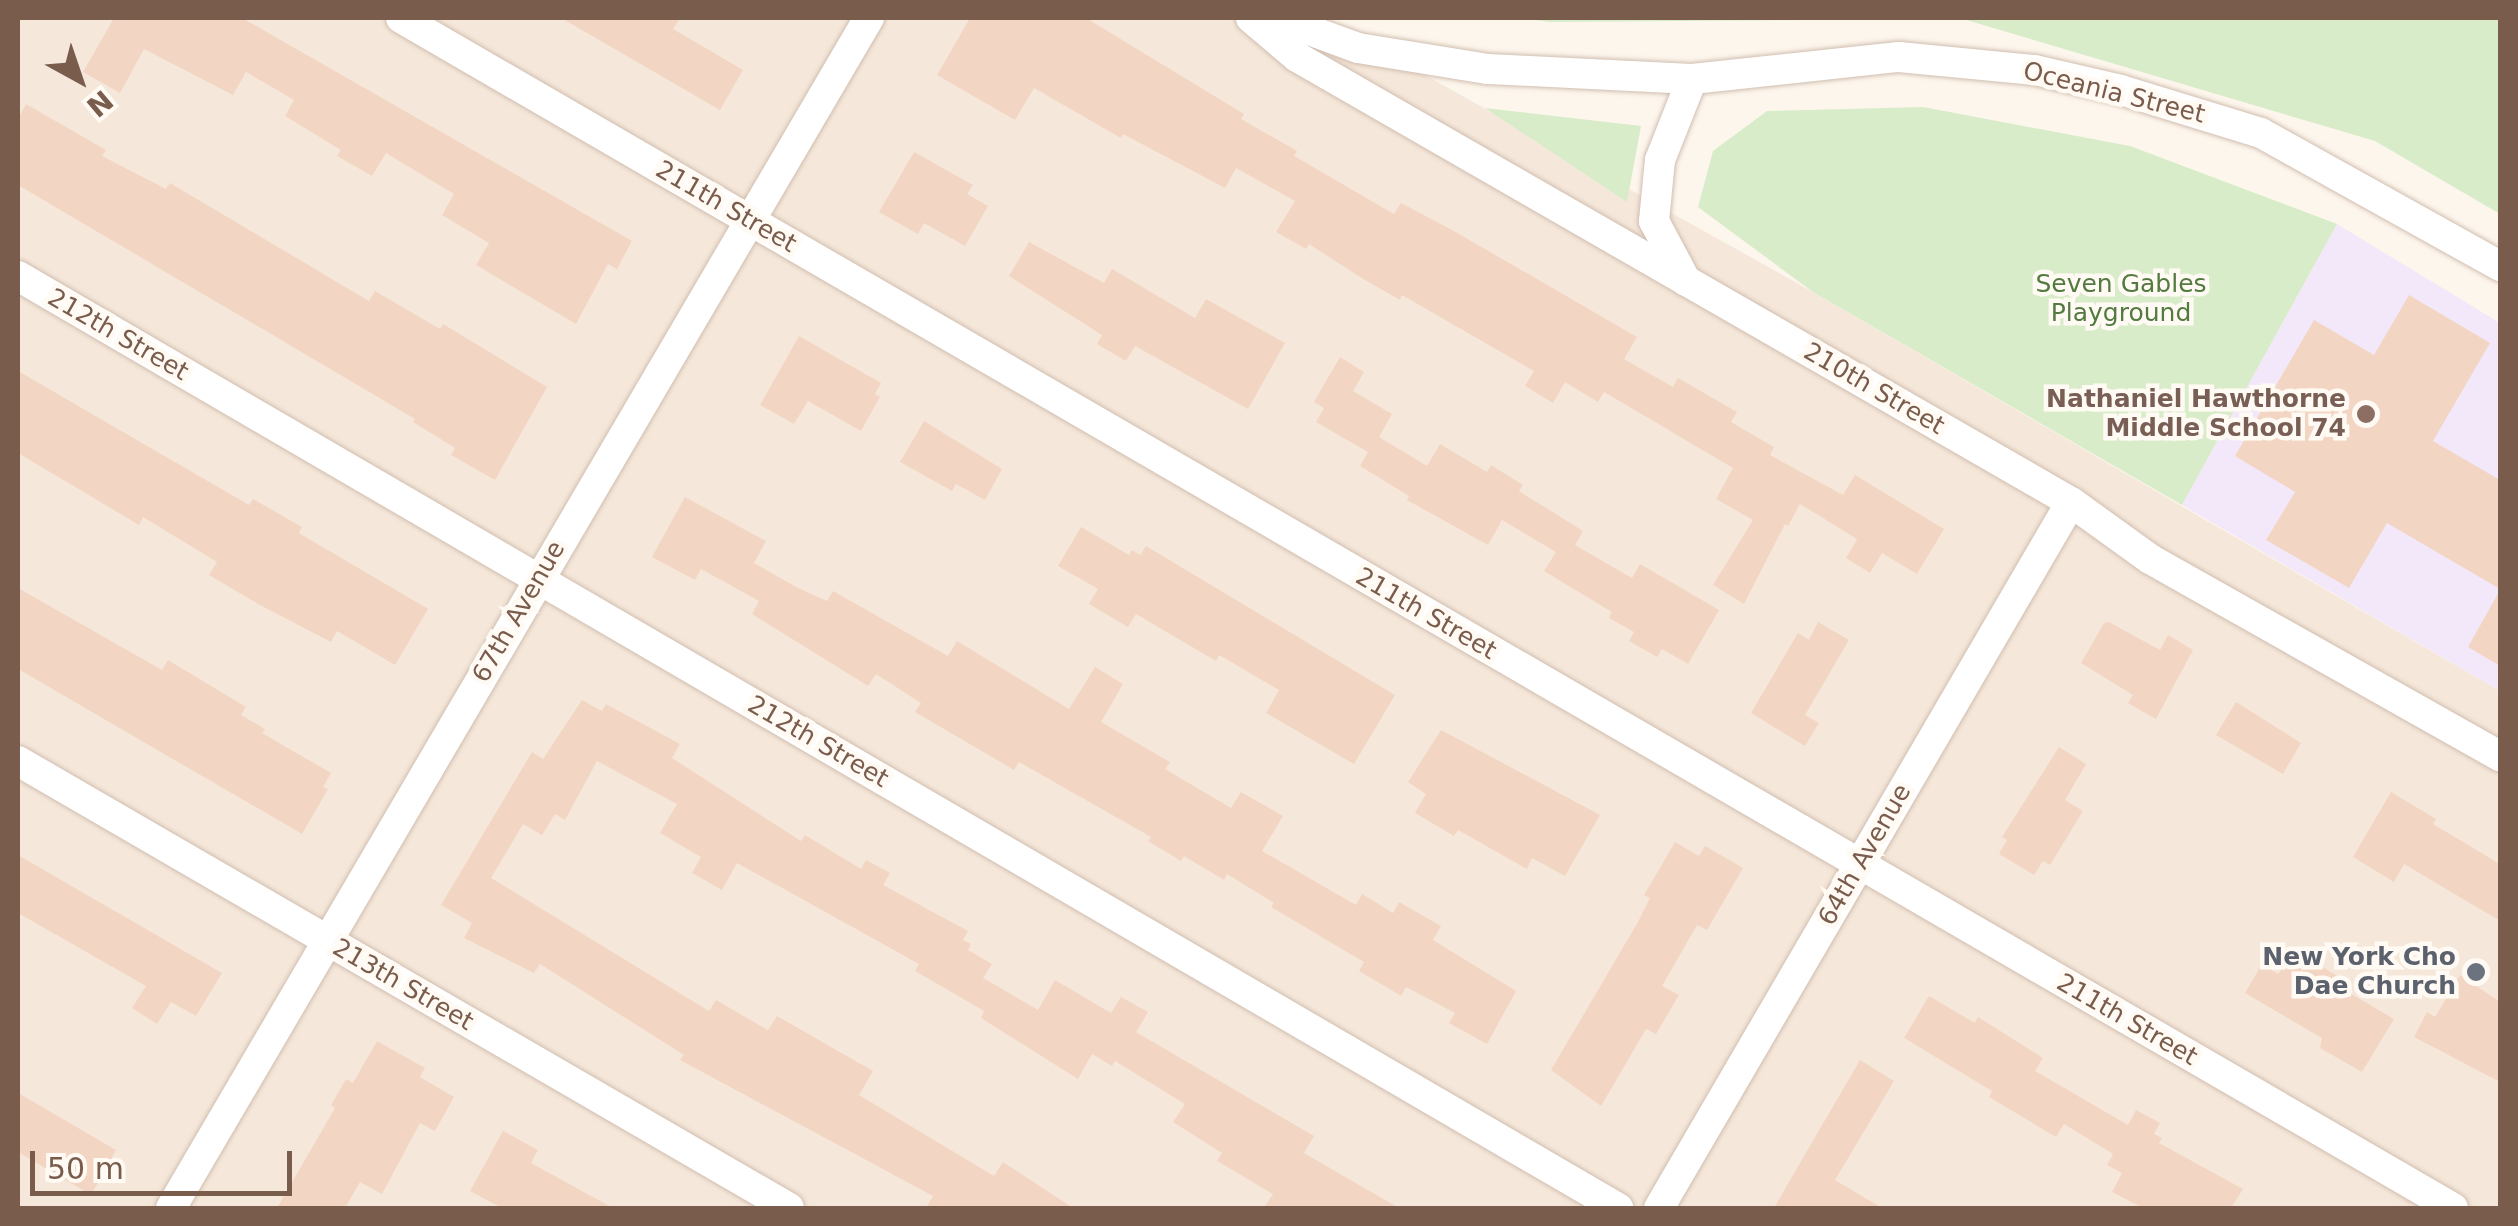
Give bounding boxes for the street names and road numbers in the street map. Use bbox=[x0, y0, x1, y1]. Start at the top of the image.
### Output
street label: Oceania Street bbox=[2020, 56, 2208, 130]
street label: 211th Street bbox=[650, 155, 802, 259]
street label: 212th Street bbox=[42, 283, 194, 387]
street label: 210th Street bbox=[1798, 337, 1950, 441]
street label: 67th Avenue bbox=[466, 536, 572, 688]
street label: 211th Street bbox=[1350, 562, 1502, 666]
street label: 212th Street bbox=[742, 690, 894, 794]
street label: 64th Avenue bbox=[1812, 779, 1918, 931]
street label: 213th Street bbox=[327, 933, 479, 1037]
street label: 211th Street bbox=[2051, 968, 2203, 1072]

